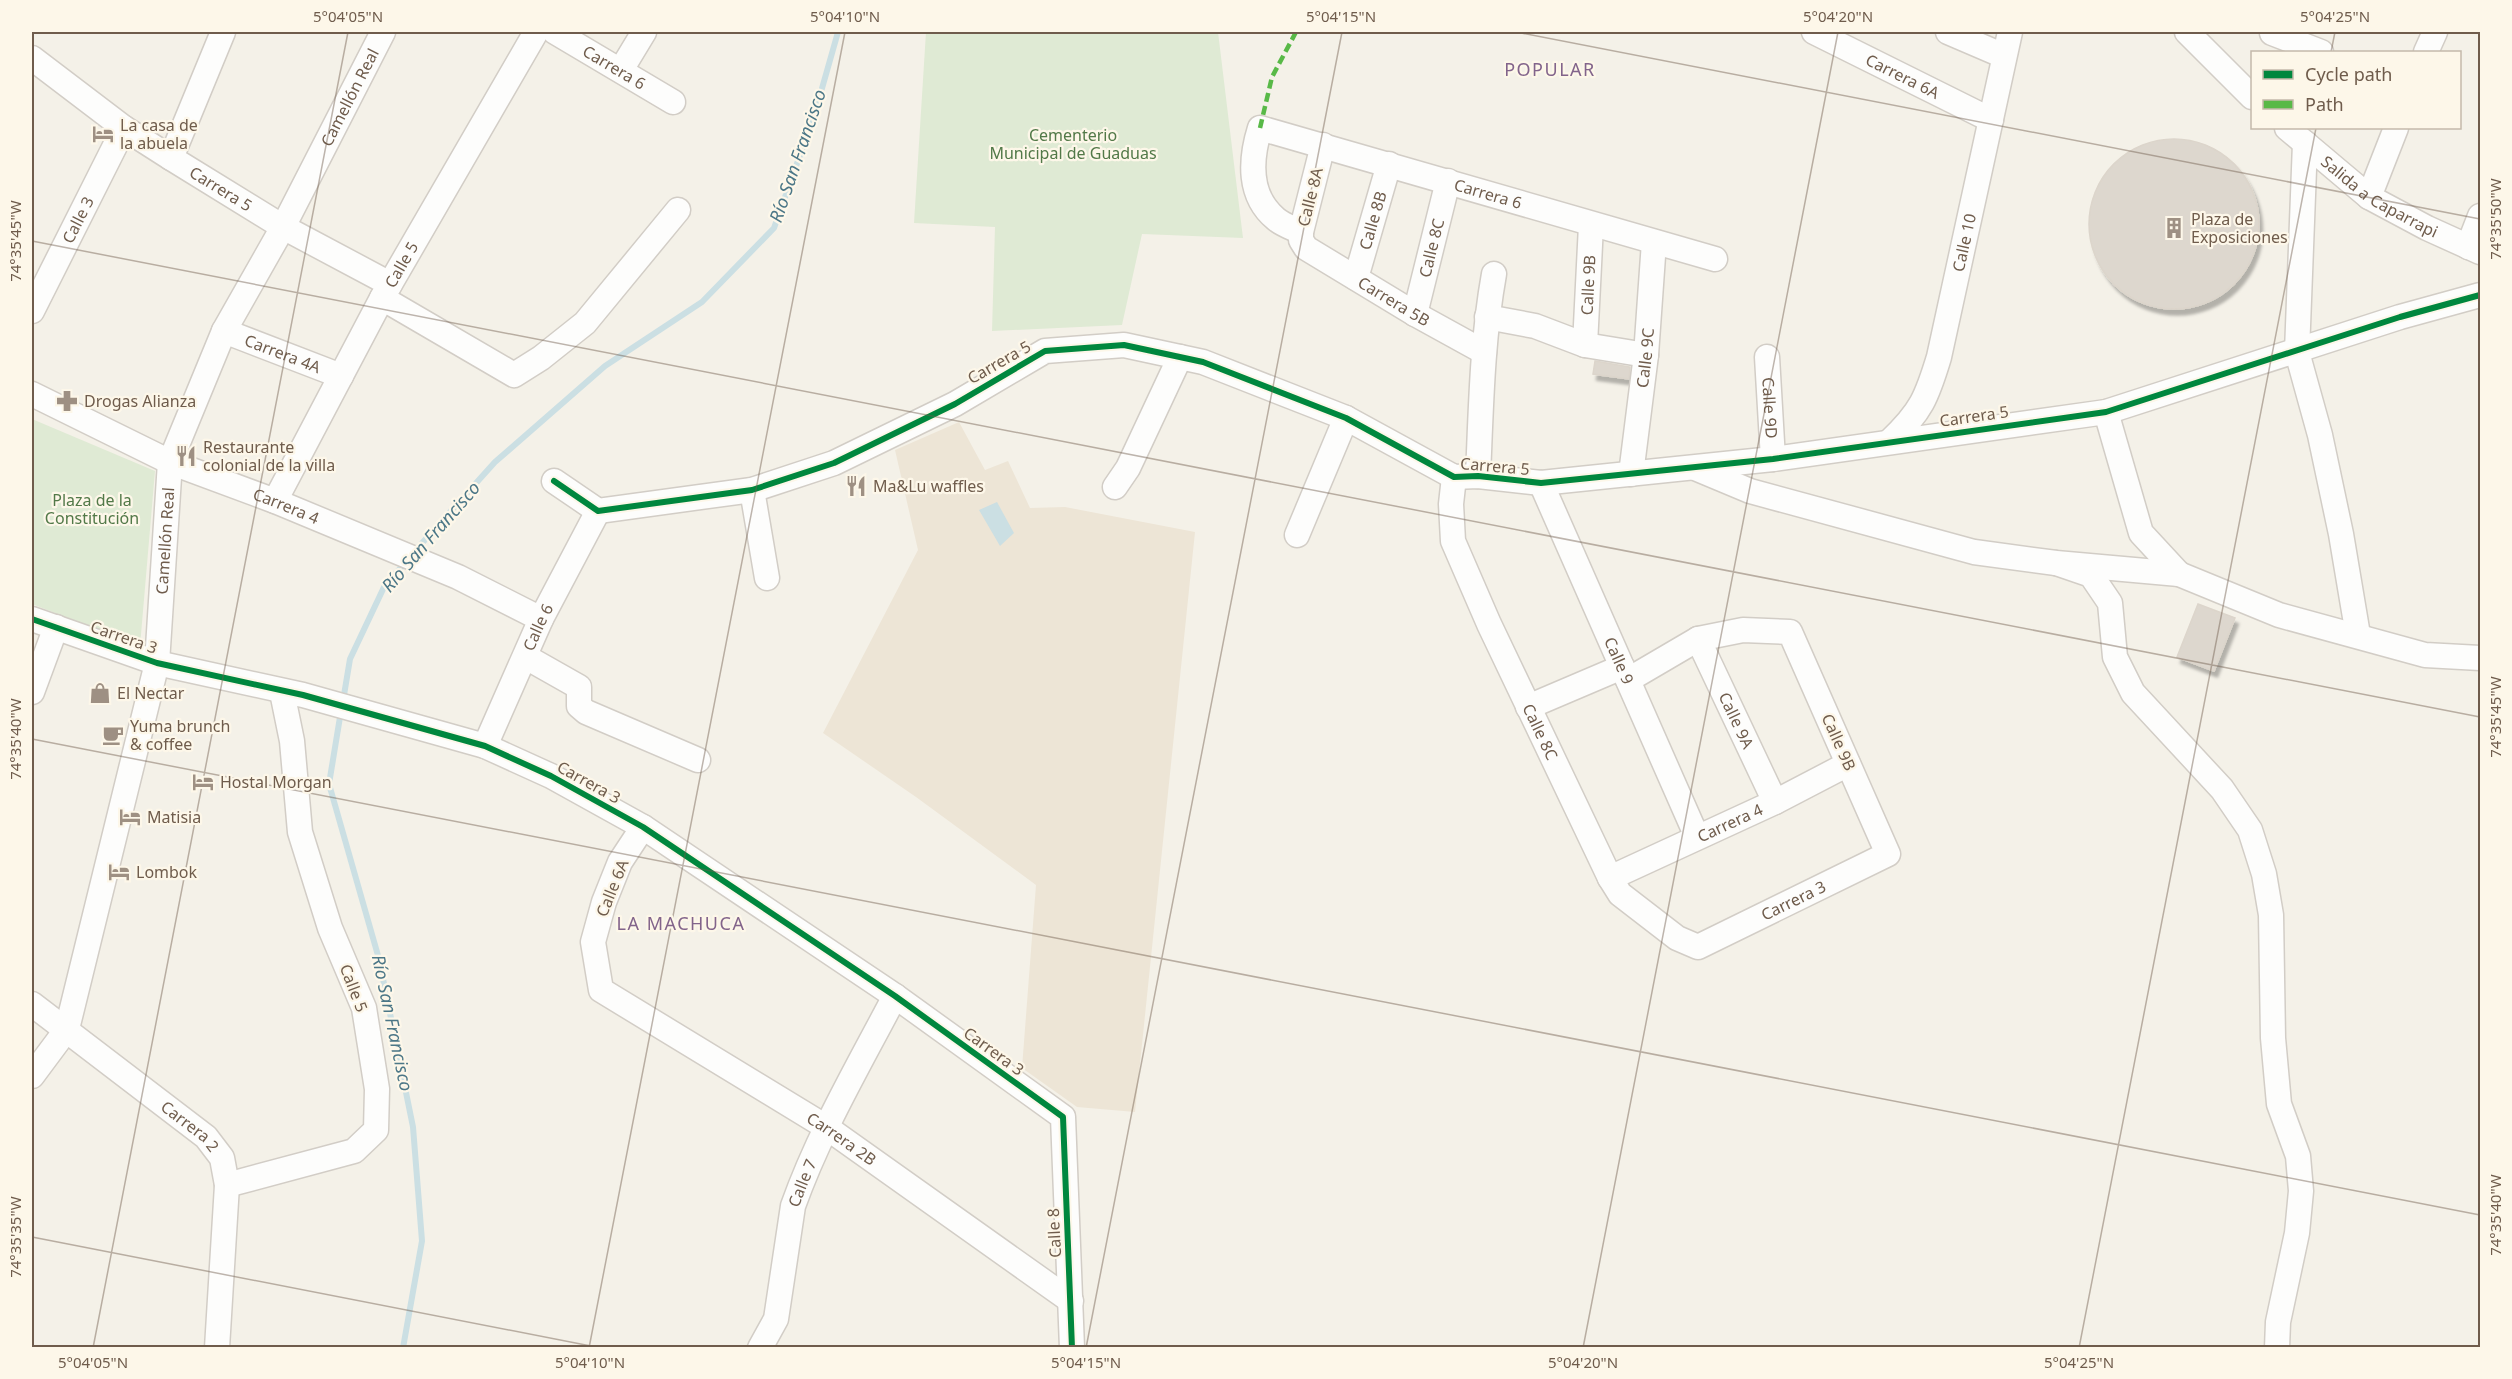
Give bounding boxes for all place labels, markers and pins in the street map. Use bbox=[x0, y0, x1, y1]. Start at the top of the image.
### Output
place label: La casa de la abuela bbox=[120, 114, 198, 154]
hotel icon: La casa de la abuela bbox=[91, 122, 115, 146]
place label: Plaza de Exposiciones bbox=[2191, 208, 2288, 248]
building icon: Plaza de Exposiciones bbox=[2162, 216, 2186, 240]
pharmacy icon: Drogas Alianza bbox=[55, 389, 79, 413]
place label: Drogas Alianza bbox=[84, 390, 196, 412]
place label: Restaurante colonial de la villa bbox=[203, 436, 335, 476]
restaurant icon: Restaurante colonial de la villa bbox=[174, 444, 198, 468]
restaurant icon: Ma&Lu waffles bbox=[844, 474, 868, 498]
place label: Ma&Lu waffles bbox=[873, 475, 984, 497]
shop icon: El Nectar bbox=[88, 681, 112, 705]
place label: El Nectar bbox=[117, 682, 185, 704]
place label: Yuma brunch & coffee bbox=[130, 715, 230, 755]
cafe icon: Yuma brunch & coffee bbox=[101, 723, 125, 747]
hotel icon: Hostal Morgan bbox=[191, 770, 215, 794]
place label: Hostal Morgan bbox=[220, 771, 332, 793]
hotel icon: Matisia bbox=[118, 805, 142, 829]
place label: Matisia bbox=[147, 806, 201, 828]
hotel icon: Lombok bbox=[107, 860, 131, 884]
place label: Lombok bbox=[136, 861, 198, 883]

